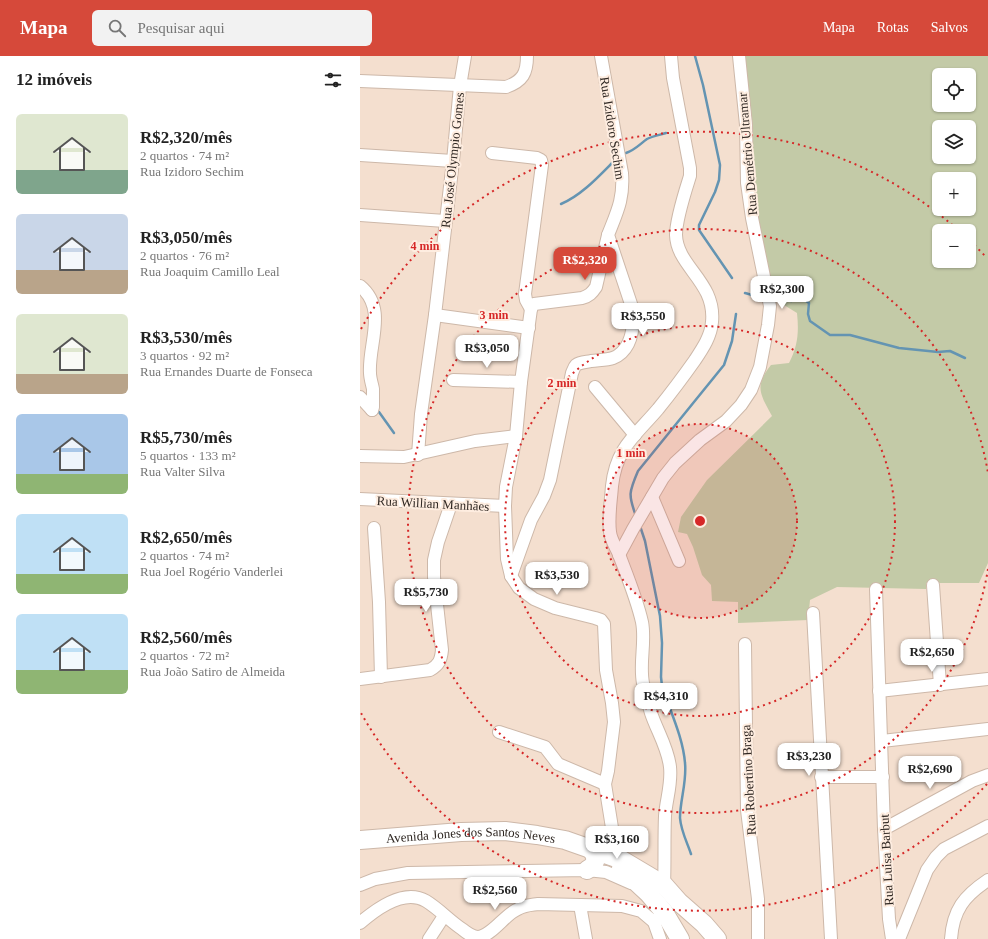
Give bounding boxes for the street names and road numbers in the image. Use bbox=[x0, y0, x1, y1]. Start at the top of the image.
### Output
street label: Rua Izidoro Sechim bbox=[597, 76, 628, 181]
street label: Rua Demétrio Ultramar bbox=[735, 91, 760, 216]
street label: Rua José Olympio Gomes bbox=[438, 92, 467, 229]
street label: Rua Willian Manhães bbox=[376, 493, 490, 514]
street label: Rua Robertino Braga bbox=[738, 724, 759, 836]
street label: Rua Luisa Barbut bbox=[877, 813, 896, 906]
street label: Avenida Jones dos Santos Neves bbox=[385, 824, 557, 846]

